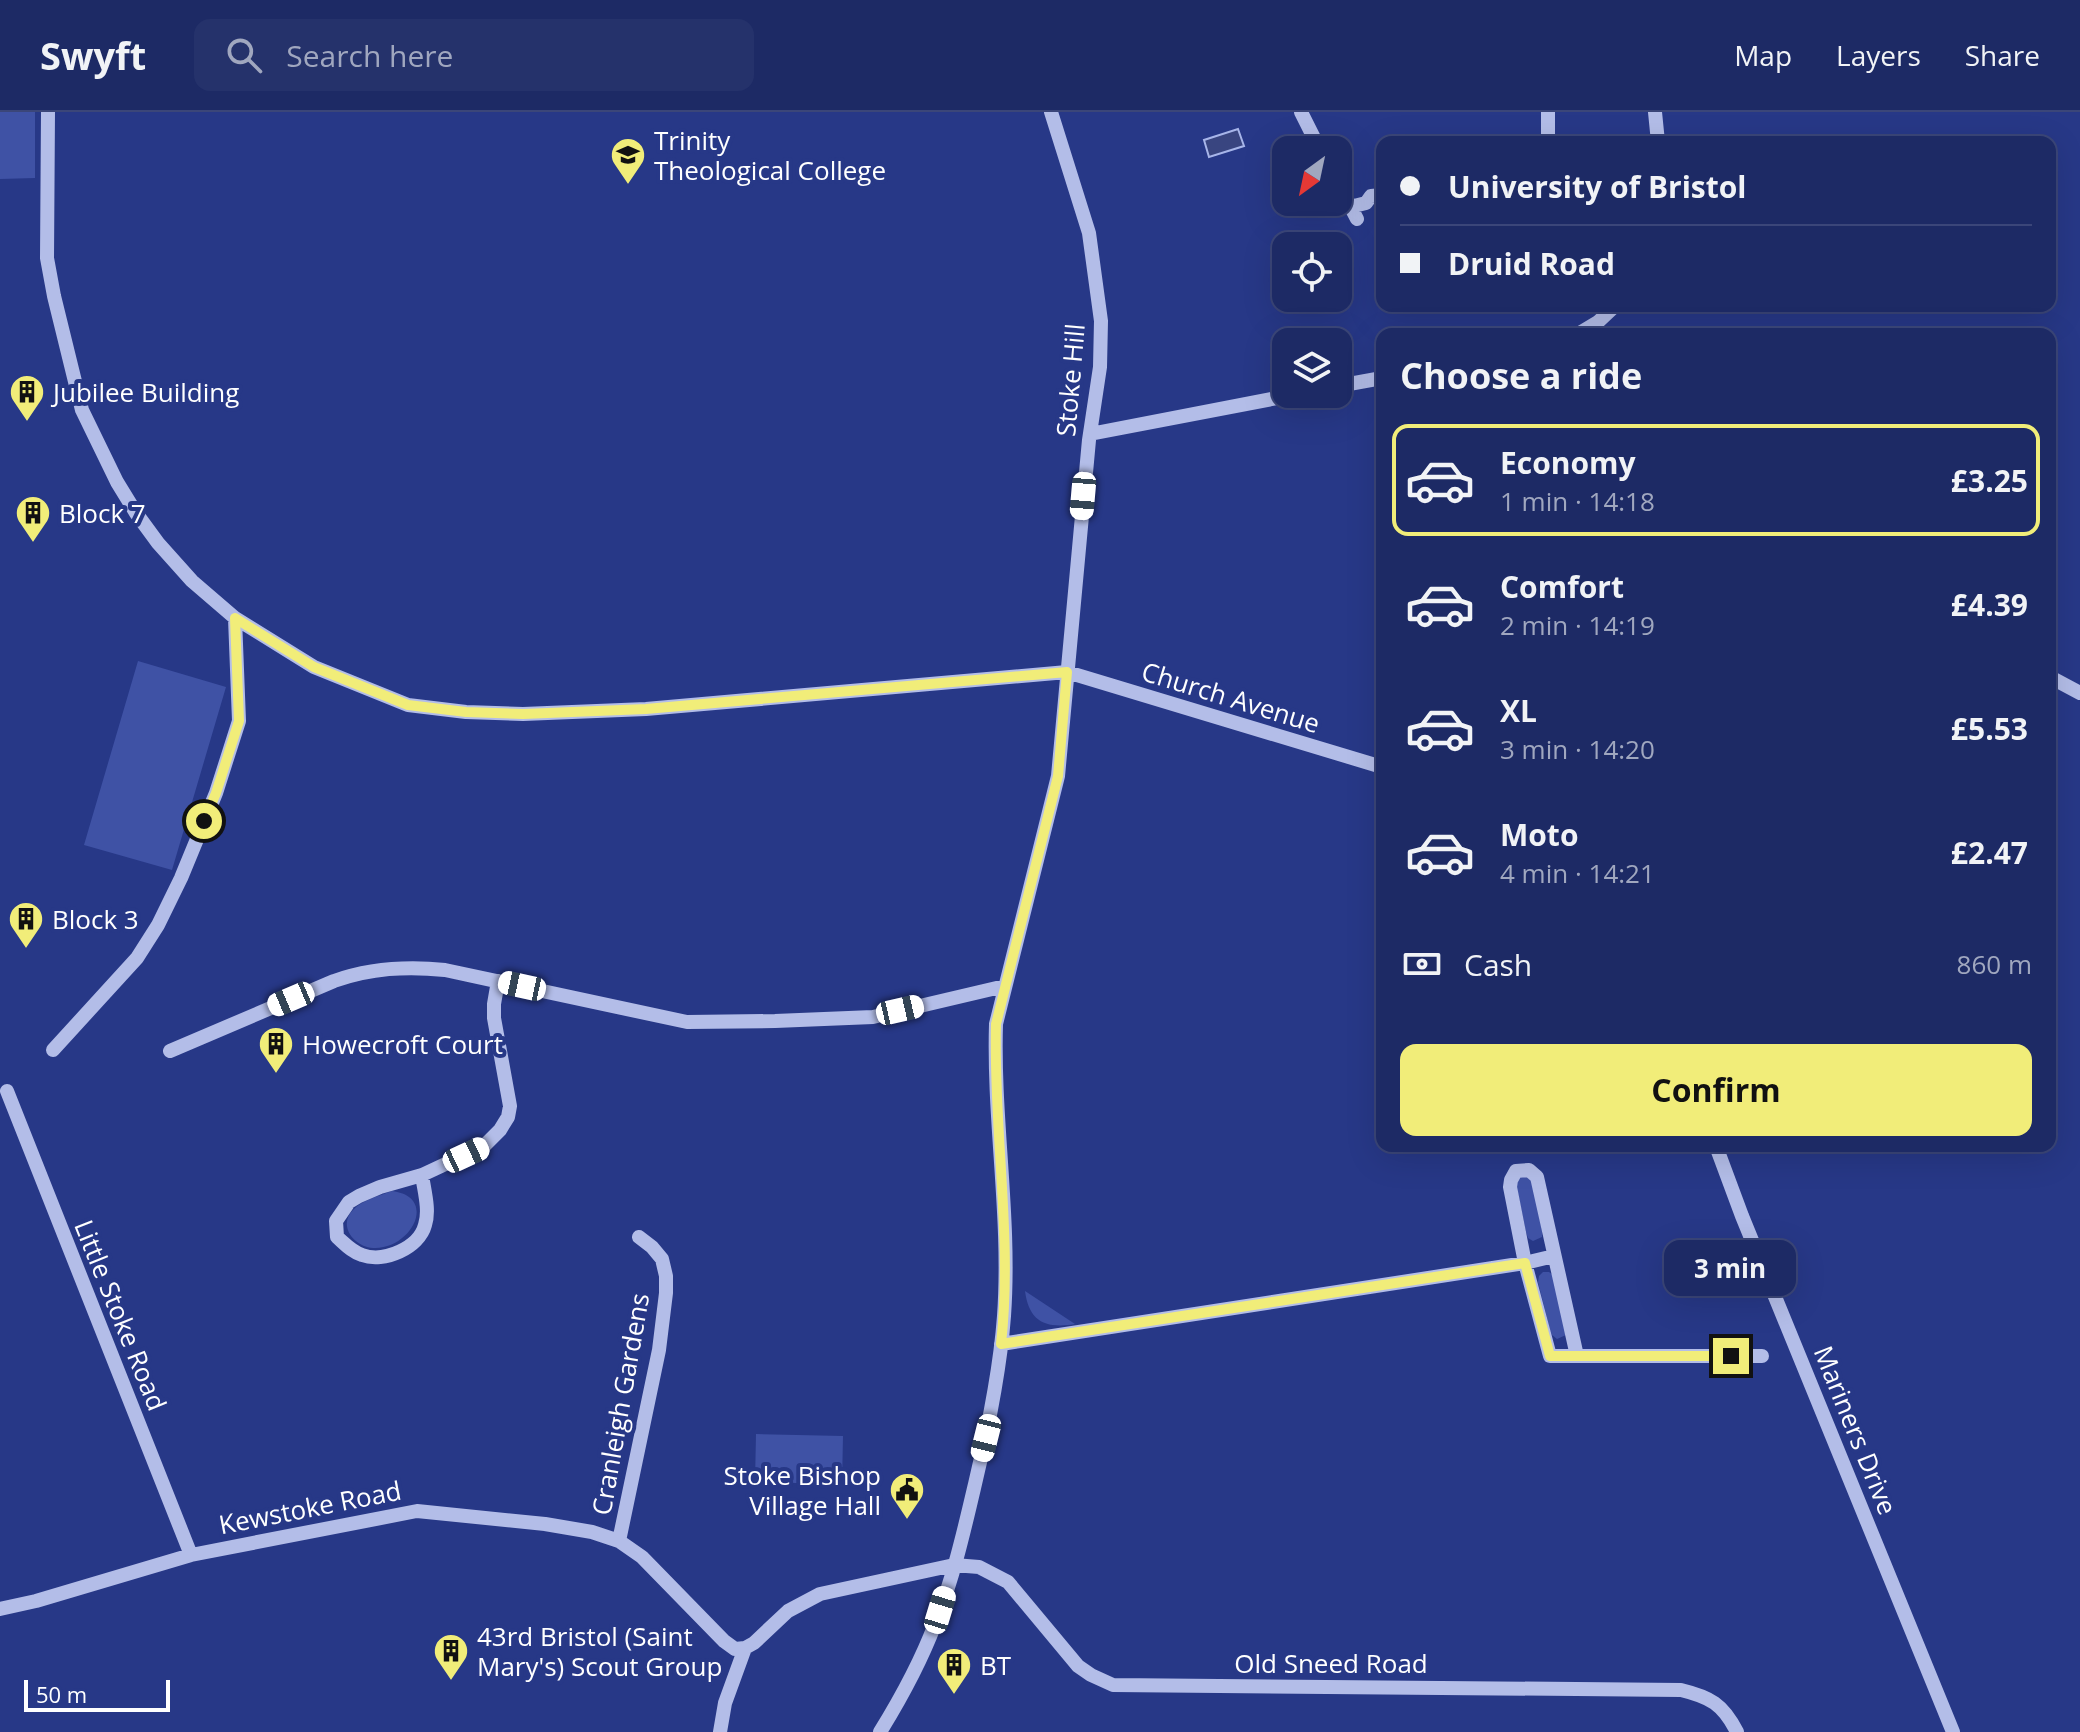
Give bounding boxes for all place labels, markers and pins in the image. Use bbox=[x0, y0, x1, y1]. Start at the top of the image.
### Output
place label: Trinity Theological College bbox=[654, 122, 886, 188]
school or university icon: Trinity Theological College bbox=[609, 136, 647, 186]
building icon: Jubilee Building bbox=[8, 373, 46, 423]
place label: Jubilee Building bbox=[50, 374, 239, 410]
building icon: Block 7 bbox=[14, 494, 52, 544]
place label: Block 7 bbox=[59, 495, 146, 531]
building icon: Block 3 bbox=[7, 900, 45, 950]
place label: Block 3 bbox=[52, 901, 139, 937]
building icon: Howecroft Court bbox=[257, 1025, 295, 1075]
place label: Howecroft Court bbox=[302, 1026, 503, 1062]
place label: Stoke Bishop Village Hall bbox=[724, 1457, 881, 1523]
public building icon: Stoke Bishop Village Hall bbox=[888, 1471, 926, 1521]
place label: 43rd Bristol (Saint Mary's) Scout Group bbox=[477, 1618, 722, 1684]
building icon: 43rd Bristol (Saint Mary's) Scout Group bbox=[432, 1632, 470, 1682]
building icon: BT bbox=[935, 1646, 973, 1696]
place label: BT bbox=[980, 1647, 1012, 1683]

